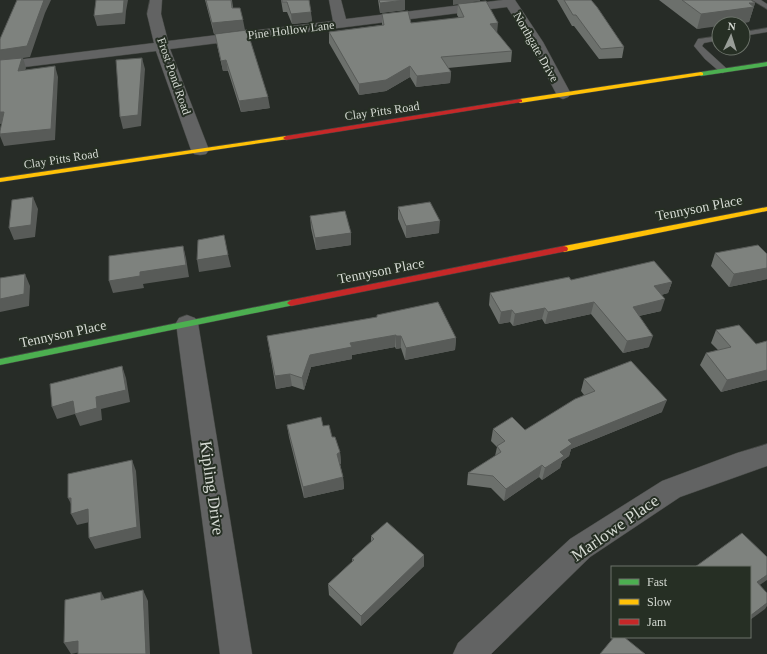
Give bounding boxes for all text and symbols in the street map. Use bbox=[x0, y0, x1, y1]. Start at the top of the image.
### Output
street label: Northgate Drive bbox=[510, 10, 562, 84]
north arrow bbox=[711, 16, 751, 56]
street label: Pine Hollow Lane bbox=[247, 18, 335, 42]
text: N bbox=[727, 20, 736, 32]
street label: Frost Pond Road bbox=[154, 36, 194, 116]
street label: Clay Pitts Road bbox=[344, 99, 420, 123]
street label: Clay Pitts Road bbox=[23, 146, 99, 172]
street label: Tennyson Place bbox=[654, 192, 744, 224]
street label: Tennyson Place bbox=[336, 255, 426, 287]
street label: Tennyson Place bbox=[18, 318, 108, 350]
street label: Kipling Drive bbox=[196, 440, 228, 536]
street label: Marlowe Place bbox=[568, 491, 662, 565]
legend bbox=[611, 566, 751, 638]
text: Fast bbox=[647, 575, 668, 589]
text: Slow bbox=[647, 595, 672, 609]
text: Jam bbox=[647, 615, 667, 629]

